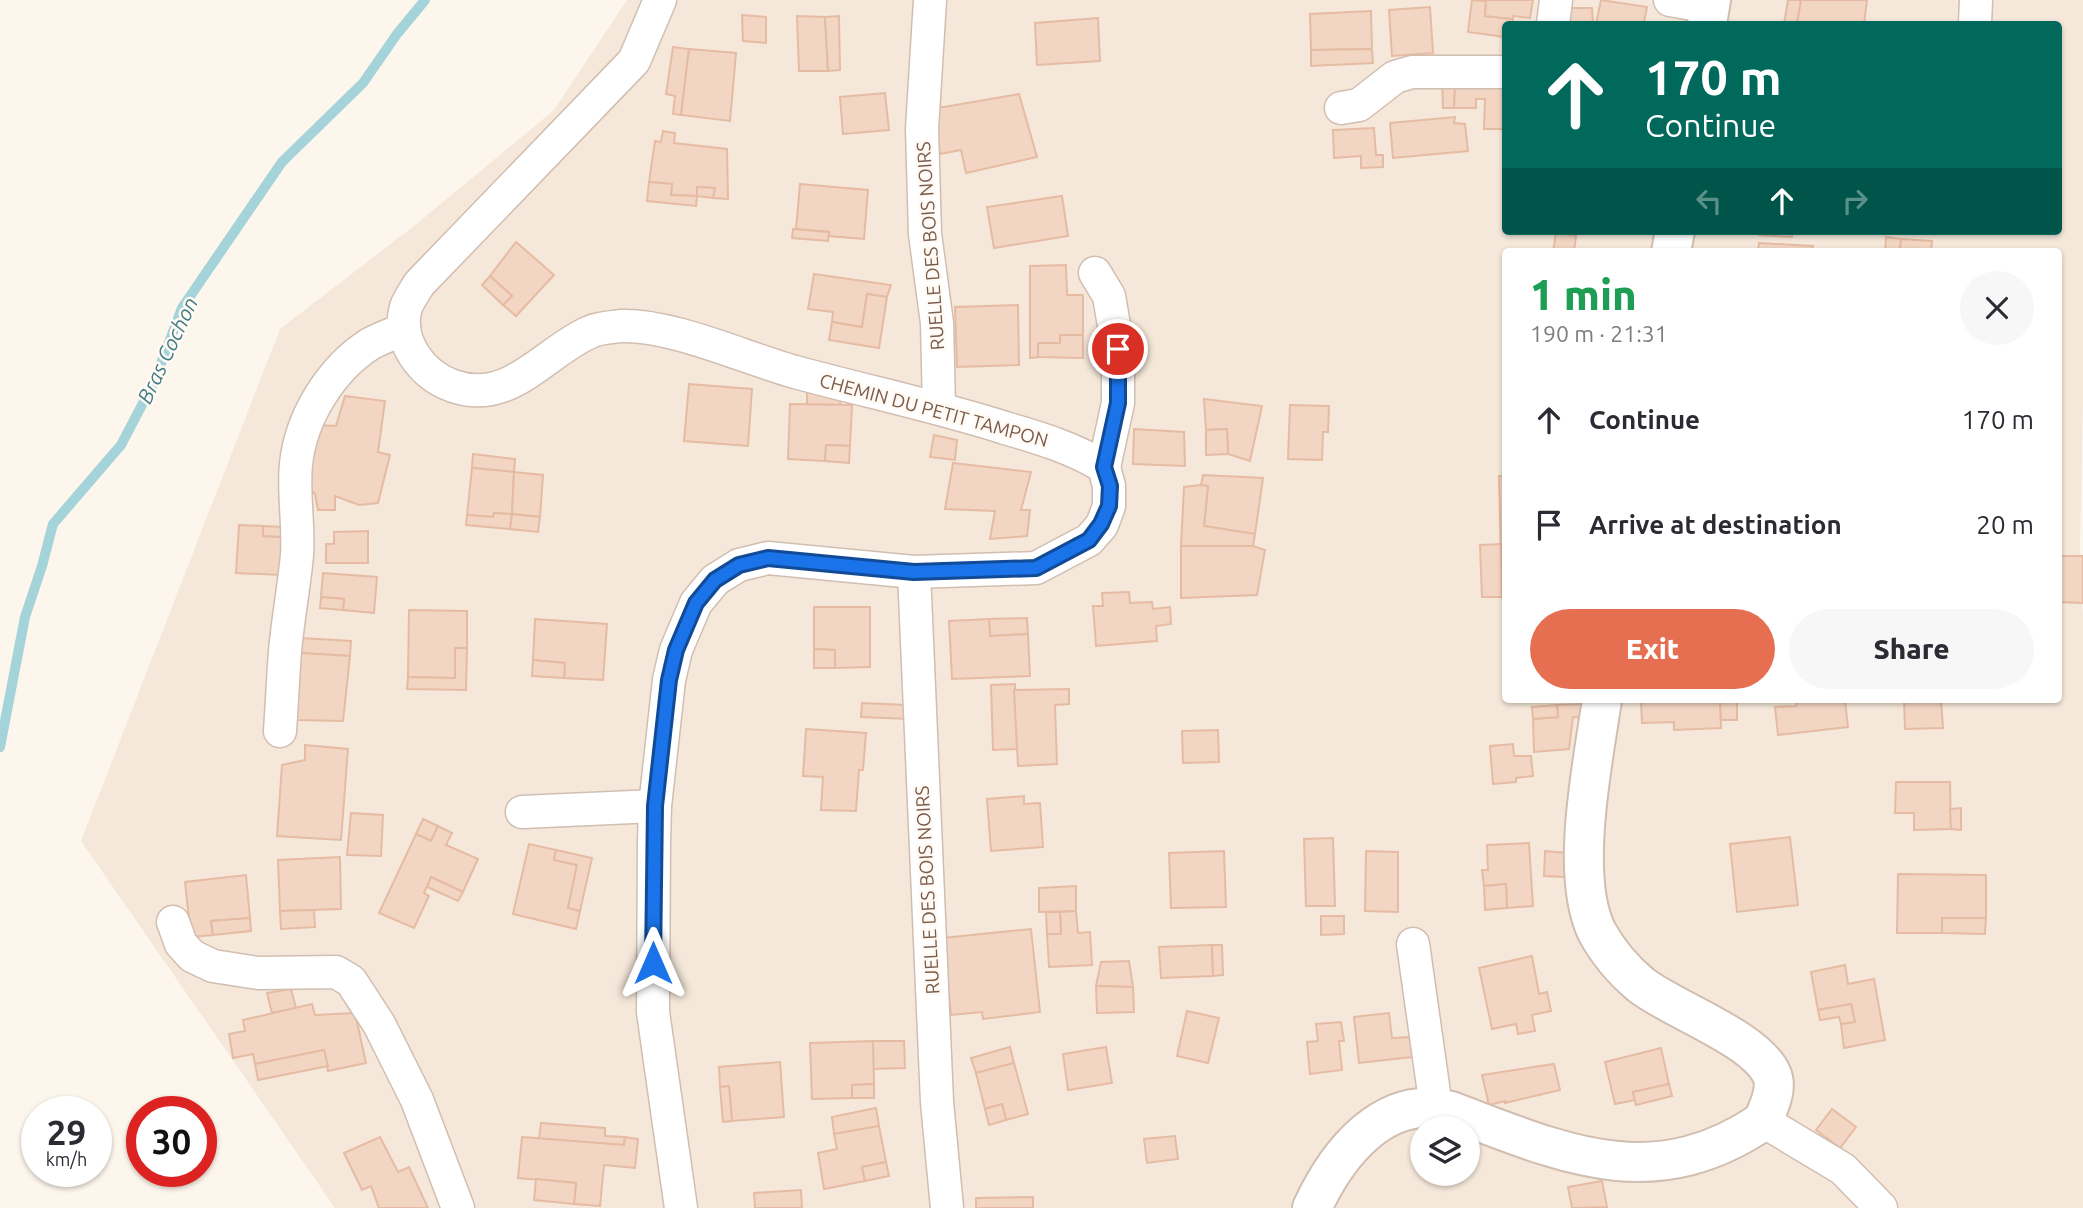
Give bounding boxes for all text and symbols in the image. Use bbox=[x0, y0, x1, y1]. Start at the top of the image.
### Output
icon: ahead bbox=[1530, 49, 1621, 140]
text: 170 m bbox=[1645, 49, 1782, 104]
text: Continue bbox=[1645, 107, 1776, 143]
street label: RUELLE DES BOIS NOIRS bbox=[912, 141, 948, 351]
icon: left bbox=[1690, 182, 1728, 220]
icon: ahead bbox=[1763, 182, 1801, 220]
icon: right bbox=[1836, 182, 1874, 220]
text: 1 min bbox=[1530, 271, 1637, 318]
button: close bbox=[1960, 271, 2034, 345]
water label: Bras Cochon bbox=[132, 293, 202, 407]
pin bbox=[1088, 319, 1148, 379]
text: 190 m · 21:31 bbox=[1530, 321, 1668, 346]
icon: arrive bbox=[1099, 330, 1137, 368]
street label: CHEMIN DU PETIT TAMPON bbox=[817, 369, 1051, 451]
icon: ahead bbox=[1530, 401, 1568, 439]
text: Continue bbox=[1589, 405, 1700, 434]
text: 170 m bbox=[1962, 405, 2034, 434]
icon: arrive bbox=[1530, 506, 1568, 544]
text: Arrive at destination bbox=[1589, 510, 1842, 539]
text: 20 m bbox=[1976, 510, 2034, 539]
button: Exit bbox=[1530, 609, 1775, 689]
button: Share bbox=[1789, 609, 2034, 689]
street label: RUELLE DES BOIS NOIRS bbox=[911, 785, 943, 995]
position arrow bbox=[616, 926, 690, 1000]
speed limit sign: 30 bbox=[126, 1096, 217, 1187]
text: 29 bbox=[47, 1112, 86, 1152]
map controls bbox=[1410, 1116, 1480, 1186]
button: layers bbox=[1410, 1116, 1480, 1186]
text: km/h bbox=[46, 1149, 87, 1169]

